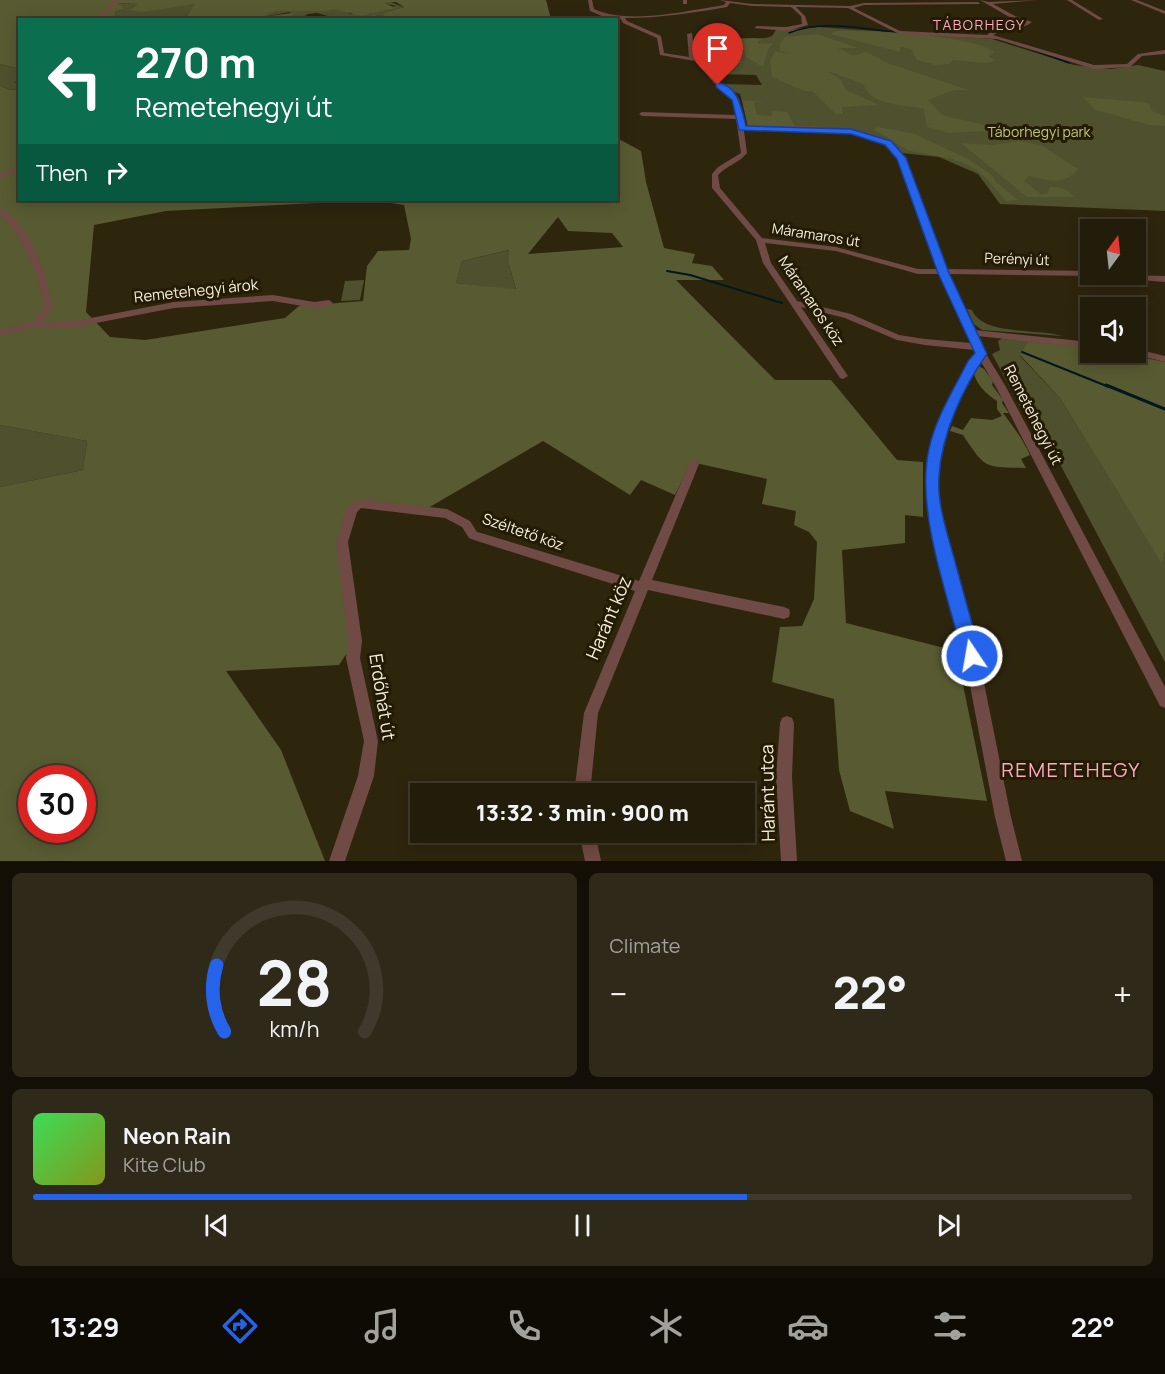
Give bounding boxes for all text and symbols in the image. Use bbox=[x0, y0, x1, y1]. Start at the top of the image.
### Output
district label: TÁBORHEGY bbox=[933, 15, 1025, 34]
pin bbox=[692, 23, 743, 85]
icon: arrive bbox=[701, 32, 734, 65]
text: 270 m bbox=[135, 33, 256, 91]
icon: left bbox=[36, 42, 114, 120]
text: Remetehegyi út bbox=[135, 88, 333, 125]
park label: Táborhegyi park bbox=[987, 122, 1092, 141]
icon: right bbox=[100, 156, 133, 189]
text: Then bbox=[36, 158, 88, 188]
street label: Máramaros út bbox=[771, 218, 862, 251]
north arrow bbox=[1080, 219, 1146, 285]
map controls bbox=[1080, 219, 1146, 363]
street label: Perényi út bbox=[984, 248, 1050, 269]
street label: Máramaros köz bbox=[774, 252, 849, 350]
street label: Remetehegyi árok bbox=[133, 273, 260, 307]
button: sound bbox=[1080, 297, 1146, 363]
street label: Remetehegyi út bbox=[999, 361, 1068, 468]
street label: Széltető köz bbox=[480, 508, 567, 555]
street label: Haránt köz bbox=[580, 572, 636, 663]
position arrow bbox=[940, 624, 1004, 688]
street label: Erdőhát út bbox=[364, 652, 402, 742]
street label: Haránt utca bbox=[754, 744, 780, 842]
district label: REMETEHEGY bbox=[1001, 756, 1141, 783]
speed limit sign: 30 bbox=[18, 765, 96, 843]
text: 13:32 · 3 min · 900 m bbox=[476, 798, 689, 828]
text: Climate bbox=[610, 932, 681, 959]
text: 28 bbox=[257, 939, 332, 1025]
text: 22° bbox=[833, 961, 907, 1023]
text: − bbox=[610, 971, 627, 1016]
text: + bbox=[1113, 971, 1132, 1016]
text: km/h bbox=[269, 1014, 319, 1043]
text: Neon Rain bbox=[123, 1121, 231, 1151]
text: Kite Club bbox=[123, 1151, 206, 1178]
icon: previous bbox=[200, 1209, 233, 1242]
icon: pause bbox=[566, 1209, 599, 1242]
icon: next bbox=[932, 1209, 965, 1242]
icon: directions bbox=[219, 1305, 261, 1347]
icon: music bbox=[361, 1305, 403, 1347]
icon: phone bbox=[503, 1305, 545, 1347]
icon: climate bbox=[645, 1305, 687, 1347]
icon: car bbox=[787, 1305, 829, 1347]
icon: filters bbox=[929, 1305, 971, 1347]
text: 13:29 bbox=[50, 1308, 120, 1345]
text: 22° bbox=[1071, 1308, 1115, 1345]

